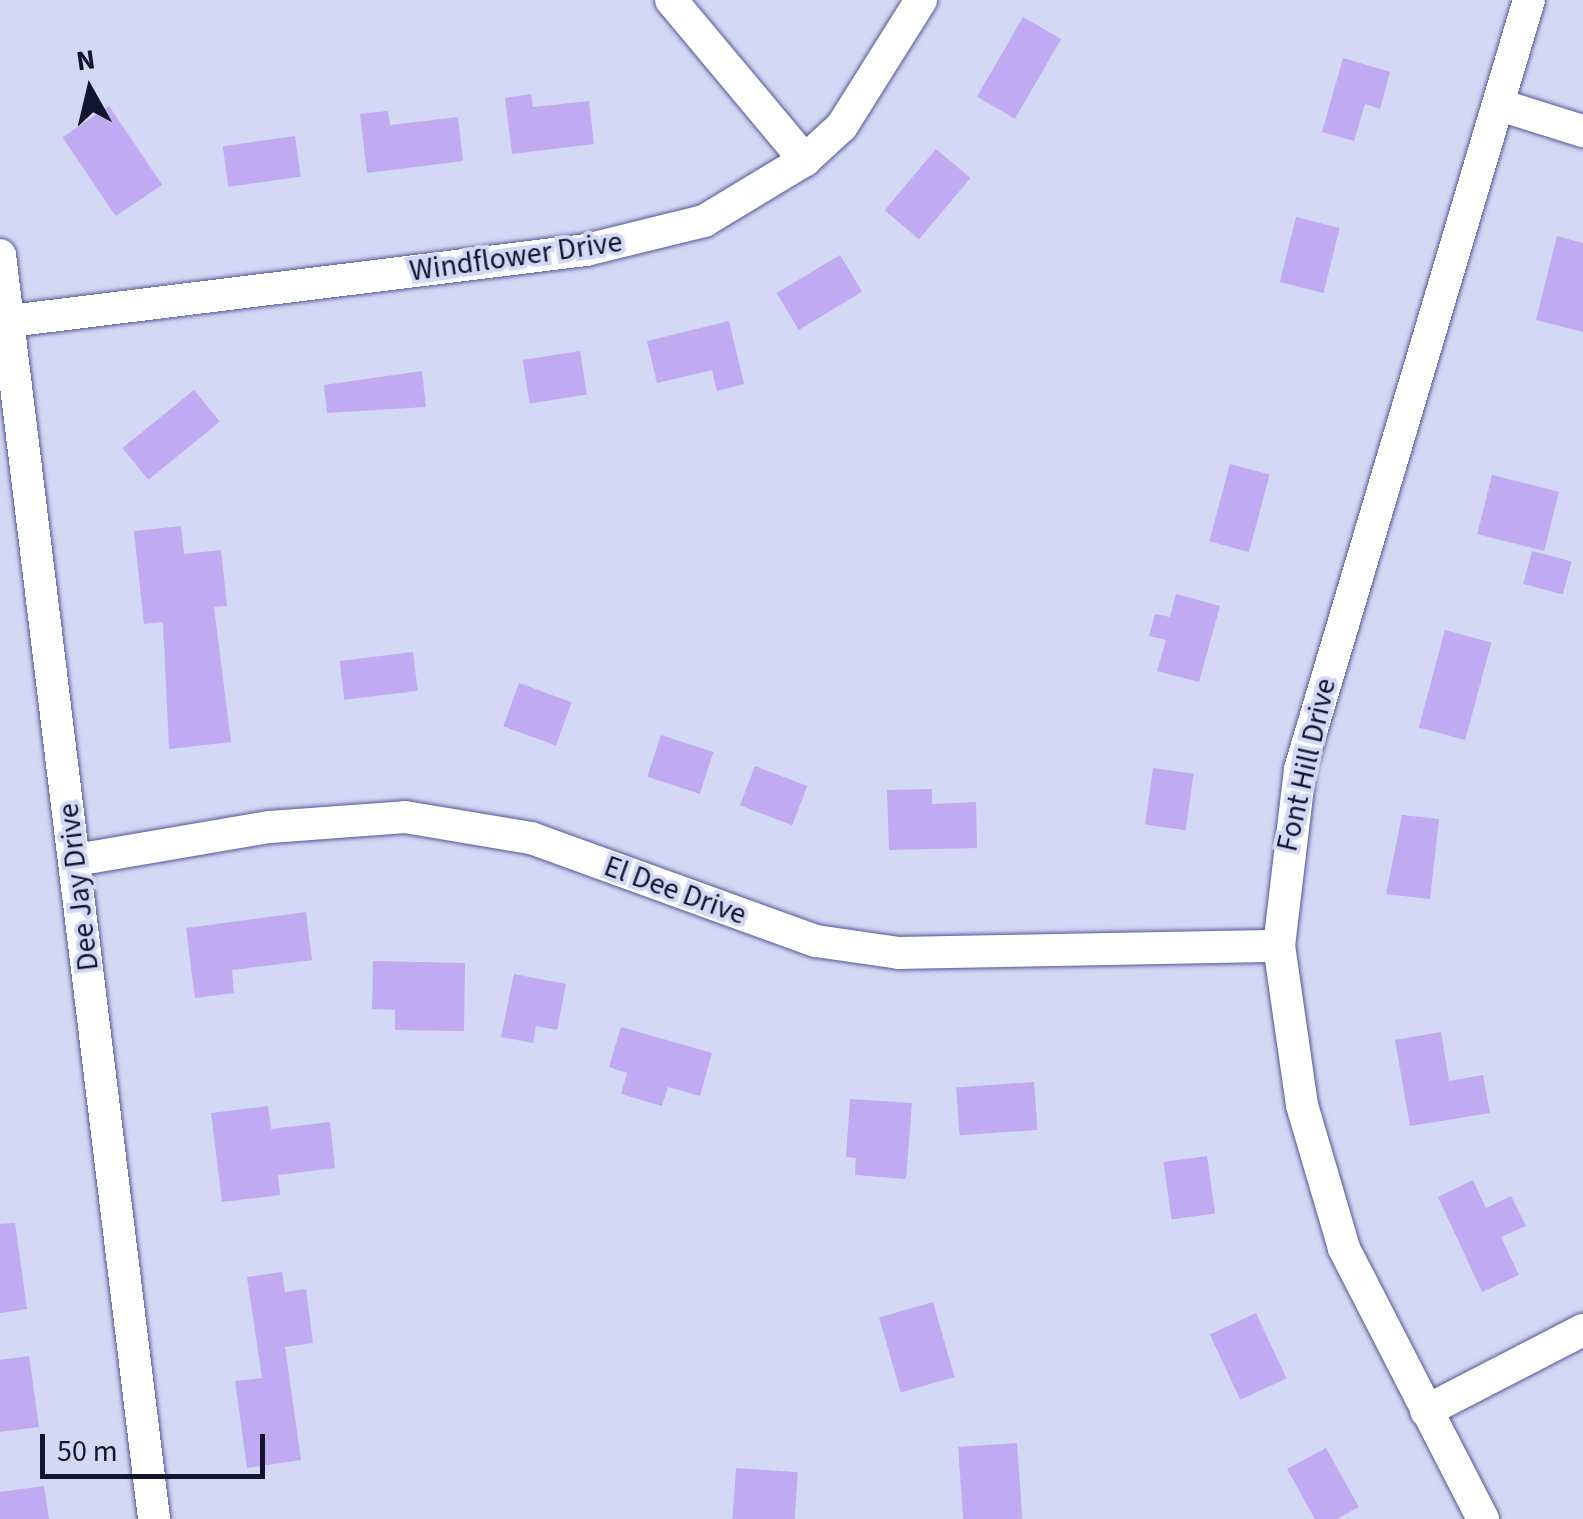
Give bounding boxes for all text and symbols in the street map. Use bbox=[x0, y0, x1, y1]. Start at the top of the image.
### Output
text: N bbox=[74, 39, 98, 81]
north arrow bbox=[40, 40, 140, 140]
street label: Windflower Drive bbox=[407, 224, 625, 290]
street label: Font Hill Drive bbox=[1270, 675, 1344, 855]
street label: Dee Jay Drive bbox=[51, 801, 107, 973]
street label: El Dee Drive bbox=[599, 849, 751, 933]
scale bar bbox=[45, 1414, 270, 1476]
text: 50 m bbox=[57, 1430, 118, 1473]

